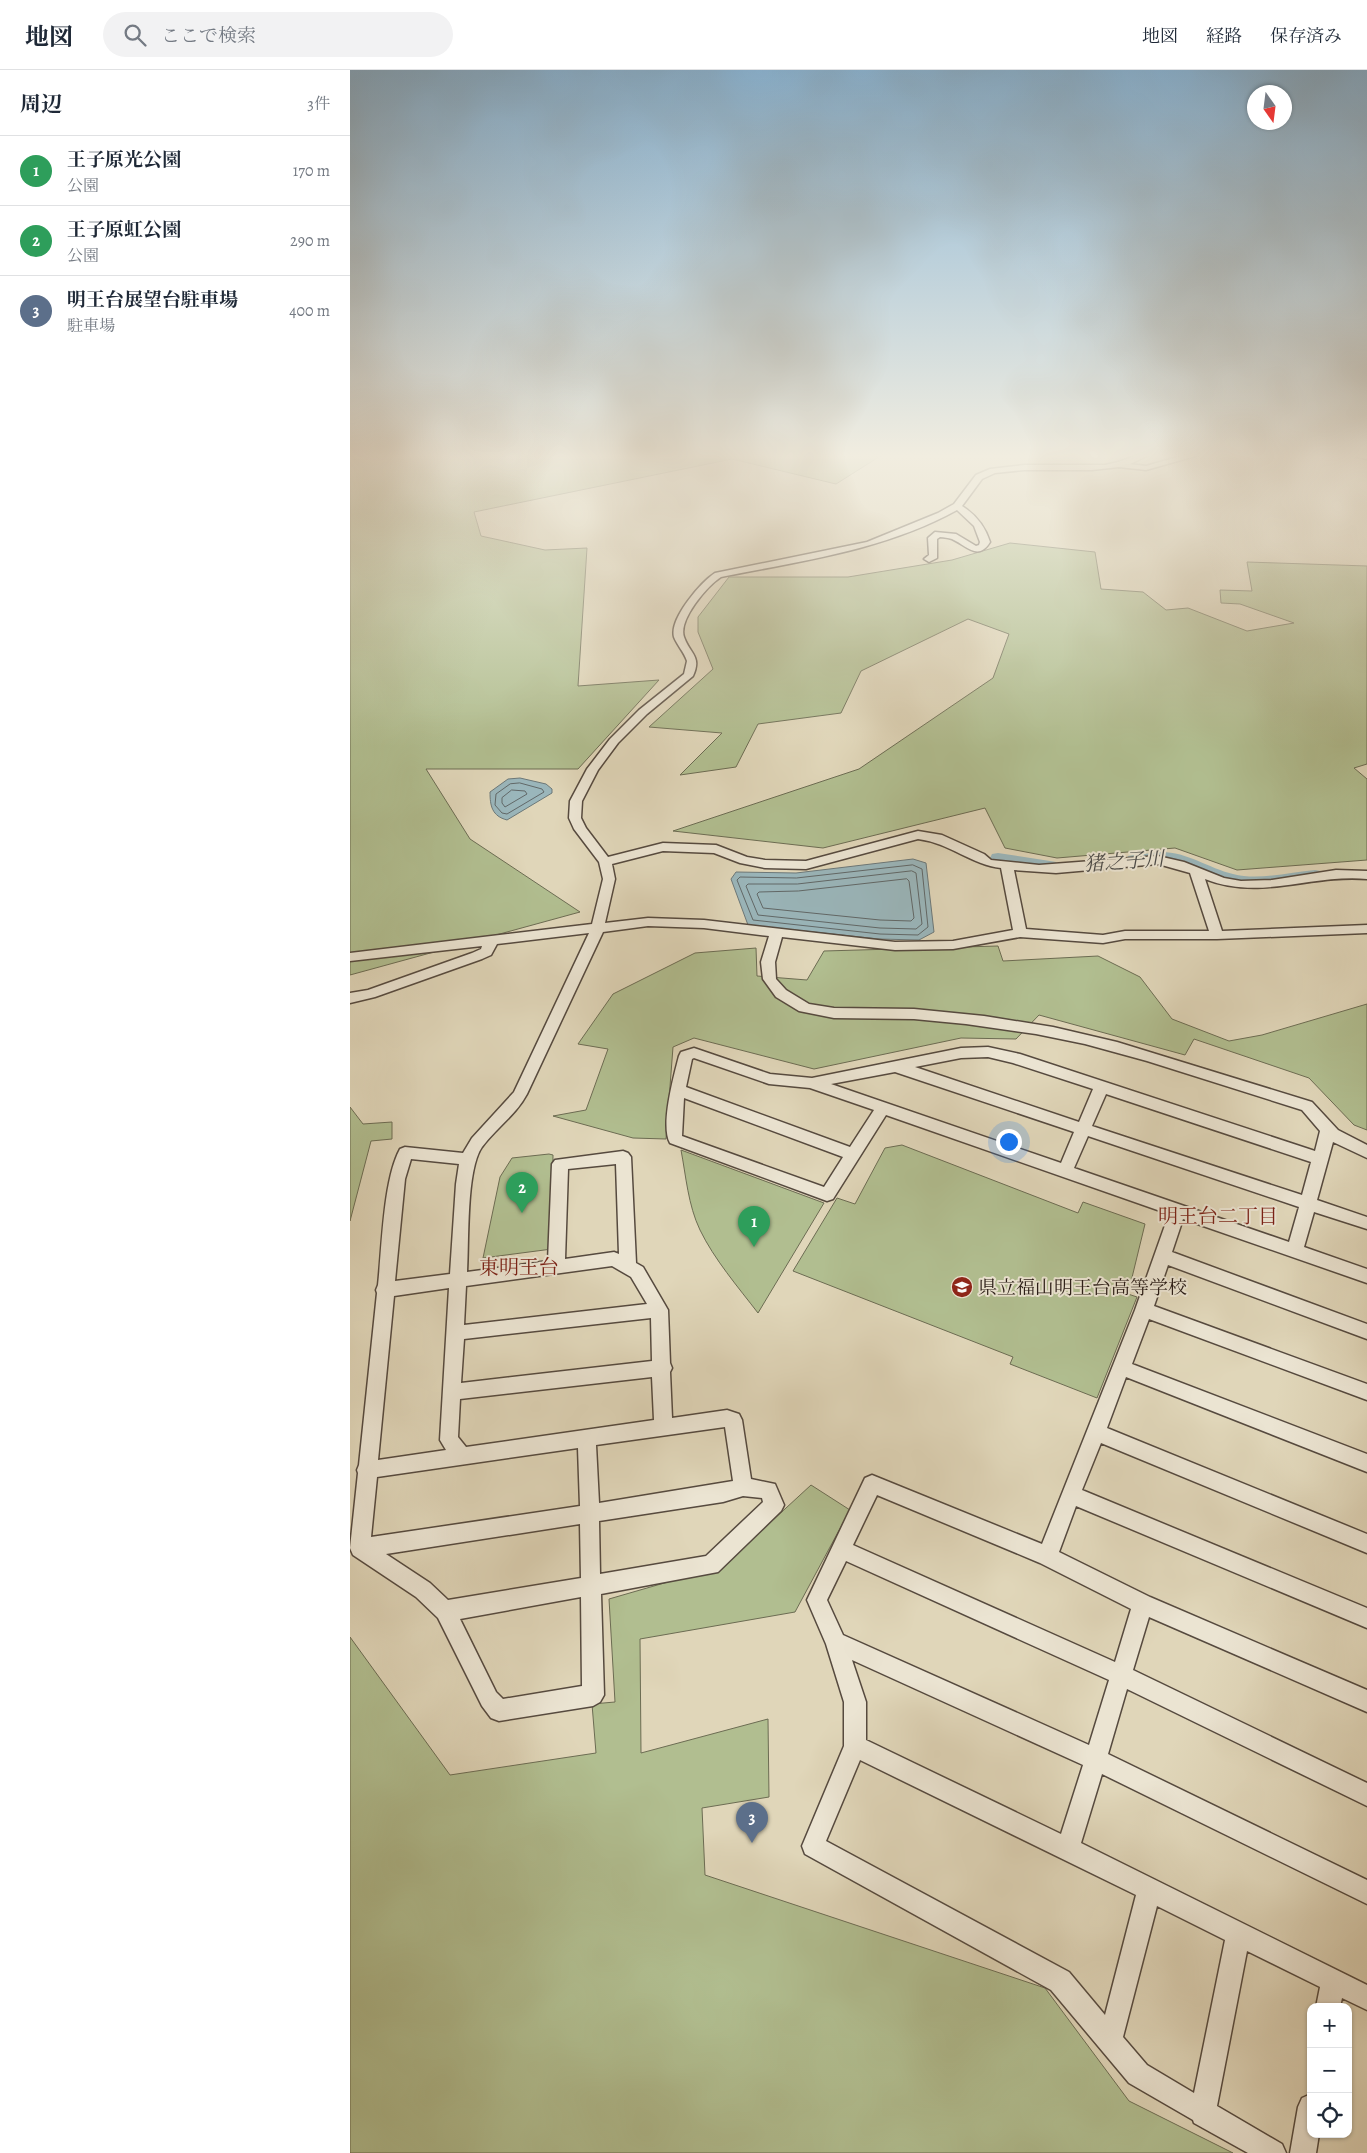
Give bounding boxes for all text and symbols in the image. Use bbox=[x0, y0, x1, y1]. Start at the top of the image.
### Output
search box bbox=[103, 12, 453, 57]
text: 地図 bbox=[25, 21, 73, 53]
icon: search bbox=[121, 21, 149, 49]
text: ここで検索 bbox=[161, 23, 256, 49]
text: 地図 bbox=[1142, 24, 1178, 48]
text: 経路 bbox=[1206, 24, 1242, 48]
text: 保存済み bbox=[1270, 24, 1342, 48]
north arrow bbox=[1247, 85, 1292, 130]
text: 周辺 bbox=[20, 90, 62, 118]
text: 3件 bbox=[307, 93, 330, 115]
text: 王子原光公園 bbox=[67, 147, 181, 173]
text: 1 bbox=[33, 160, 39, 182]
text: 170 m bbox=[293, 160, 330, 182]
text: 公園 bbox=[67, 175, 99, 197]
text: 王子原虹公園 bbox=[67, 217, 181, 243]
text: 2 bbox=[32, 230, 40, 252]
text: 290 m bbox=[290, 230, 330, 252]
text: 公園 bbox=[67, 245, 99, 267]
text: 明王台展望台駐車場 bbox=[67, 287, 238, 313]
text: 3 bbox=[33, 300, 39, 322]
text: 400 m bbox=[289, 300, 330, 322]
text: 駐車場 bbox=[67, 315, 115, 337]
water label: 猪之子川 bbox=[1083, 845, 1167, 878]
your location bbox=[996, 1129, 1022, 1155]
pin: 2 bbox=[506, 1172, 538, 1213]
district label: 明王台二丁目 bbox=[1158, 1203, 1278, 1230]
pin: 1 bbox=[738, 1206, 770, 1247]
district label: 東明王台 bbox=[479, 1254, 559, 1281]
school or university icon: 県立福山明王台高等学校 bbox=[950, 1275, 974, 1299]
place label: 県立福山明王台高等学校 bbox=[978, 1275, 1187, 1301]
pin: 3 bbox=[736, 1802, 768, 1843]
map controls bbox=[1307, 2003, 1352, 2138]
button: + bbox=[1307, 2003, 1352, 2048]
button: − bbox=[1307, 2048, 1352, 2093]
button: locate bbox=[1307, 2093, 1352, 2138]

